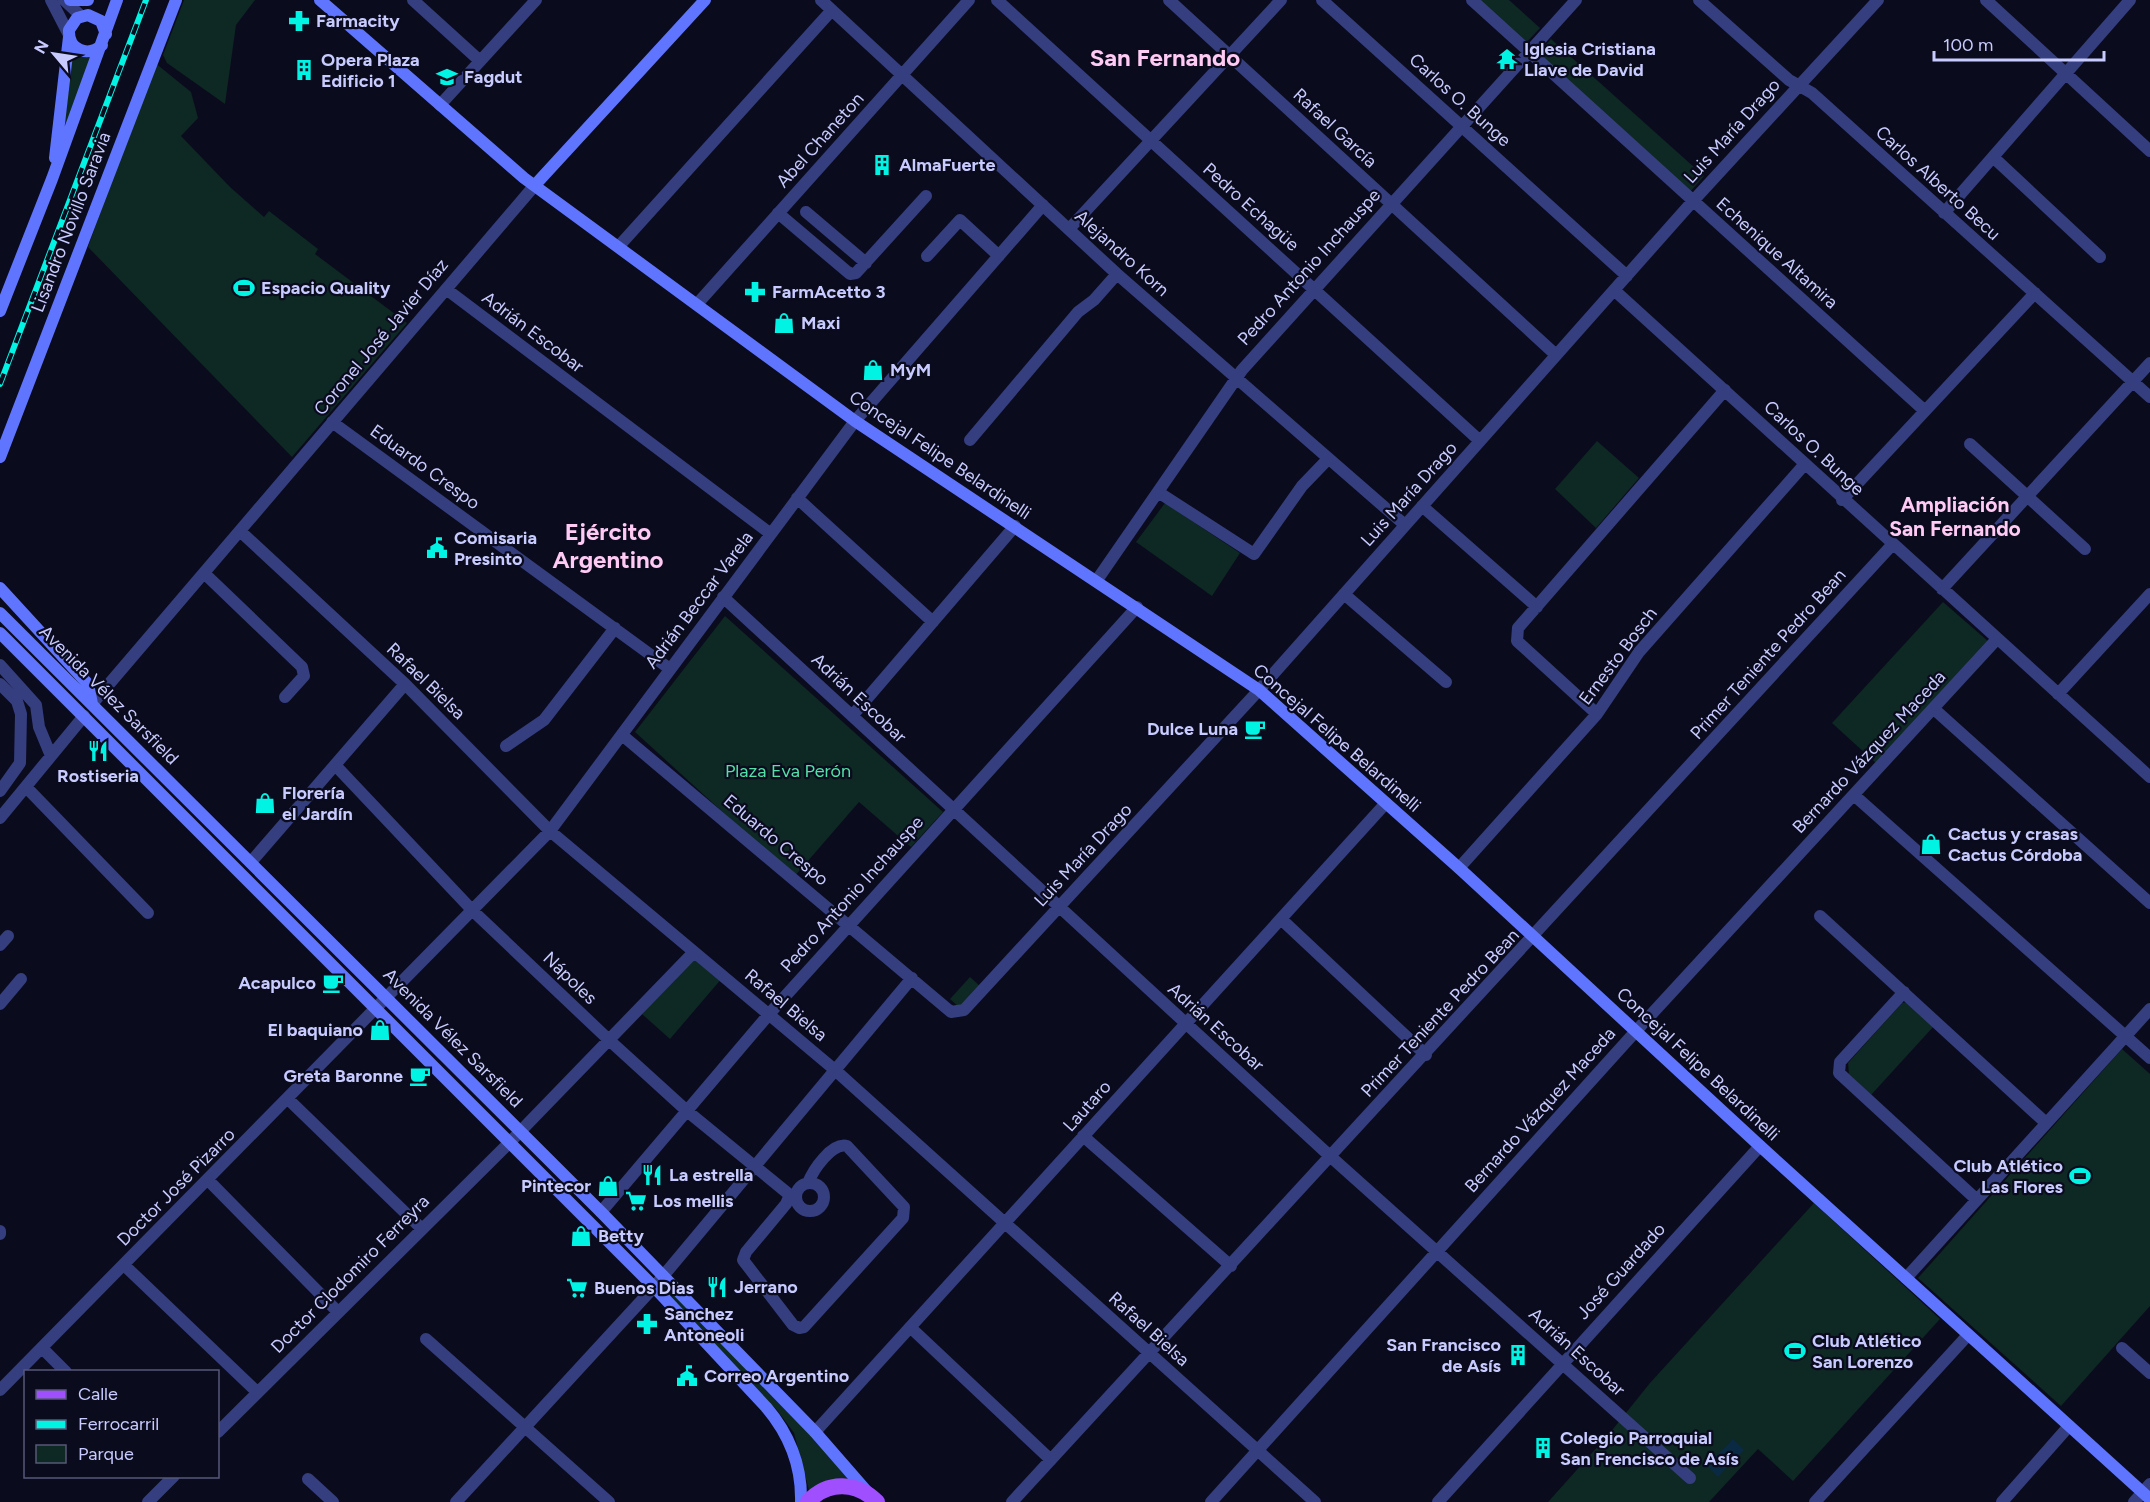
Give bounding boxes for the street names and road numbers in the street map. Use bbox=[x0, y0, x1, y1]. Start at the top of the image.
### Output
street label: Carlos O. Bunge bbox=[1405, 49, 1515, 151]
street label: Luis María Drago bbox=[1679, 74, 1785, 188]
street label: Rafael García bbox=[1289, 84, 1381, 172]
street label: Abel Chaneton bbox=[772, 88, 868, 192]
street label: Carlos Alberto Becu bbox=[1871, 121, 2005, 245]
street label: Lisandro Novillo Saravia bbox=[26, 129, 116, 315]
street label: Pedro Echagüe bbox=[1198, 158, 1304, 256]
street label: Pedro Antonio Inchauspe bbox=[1233, 184, 1385, 350]
street label: Echenique Altamira bbox=[1712, 193, 1842, 313]
street label: Alejandro Korn bbox=[1070, 205, 1174, 301]
street label: Coronel José Javier Díaz bbox=[309, 254, 453, 420]
street label: Adrián Escobar bbox=[478, 287, 588, 377]
street label: Concejal Felipe Belardinelli bbox=[845, 386, 1035, 524]
street label: Carlos O. Bunge bbox=[1759, 396, 1869, 500]
street label: Eduardo Crespo bbox=[366, 420, 484, 514]
street label: Luis María Drago bbox=[1356, 437, 1462, 551]
street label: Adrián Beccar Varela bbox=[640, 527, 758, 673]
street label: Primer Teniente Pedro Bean bbox=[1686, 564, 1850, 744]
street label: Ernesto Bosch bbox=[1574, 603, 1662, 709]
street label: Avenida Vélez Sarsfield bbox=[35, 621, 183, 769]
street label: Rafael Bielsa bbox=[382, 638, 470, 724]
street label: Adrián Escobar bbox=[807, 649, 911, 747]
street label: Concejal Felipe Belardinelli bbox=[1249, 659, 1425, 817]
street label: Bernardo Vázquez Maceda bbox=[1788, 666, 1950, 838]
street label: Eduardo Crespo bbox=[719, 790, 833, 890]
street label: Luis María Drago bbox=[1029, 799, 1137, 911]
street label: Pedro Antonio Inchauspe bbox=[776, 811, 928, 977]
street label: Primer Teniente Pedro Bean bbox=[1356, 924, 1524, 1102]
street label: Nápoles bbox=[538, 947, 602, 1009]
street label: Avenida Vélez Sarsfield bbox=[379, 964, 527, 1112]
street label: Rafael Bielsa bbox=[740, 964, 832, 1046]
street label: Adrián Escobar bbox=[1163, 978, 1269, 1076]
street label: Concejal Felipe Belardinelli bbox=[1612, 983, 1784, 1145]
street label: Bernardo Vázquez Maceda bbox=[1460, 1023, 1620, 1197]
street label: Lautaro bbox=[1058, 1076, 1116, 1136]
street label: Doctor José Pizarro bbox=[112, 1123, 240, 1251]
street label: Doctor Clodomiro Ferreyra bbox=[266, 1190, 434, 1358]
street label: José Guardado bbox=[1572, 1218, 1670, 1324]
street label: Rafael Bielsa bbox=[1104, 1287, 1194, 1371]
street label: Adrián Escobar bbox=[1524, 1303, 1630, 1401]

